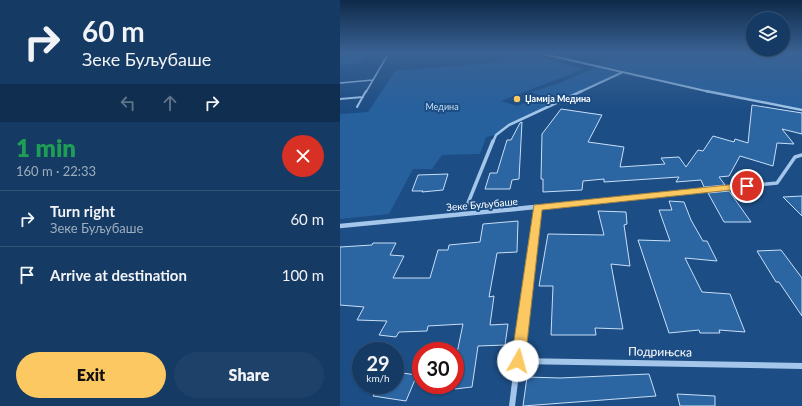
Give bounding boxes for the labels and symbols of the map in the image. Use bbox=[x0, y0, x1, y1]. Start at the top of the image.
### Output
place label: Џамија Медина bbox=[525, 93, 591, 104]
marker: Џамија Медина bbox=[512, 94, 522, 104]
park label: Медина bbox=[425, 101, 459, 112]
pin bbox=[730, 169, 764, 203]
street label: Зеке Буљубаше bbox=[446, 195, 518, 213]
position arrow bbox=[497, 340, 539, 382]
speed limit sign: 30 bbox=[412, 342, 464, 394]
street label: Подрињска bbox=[628, 343, 692, 360]

